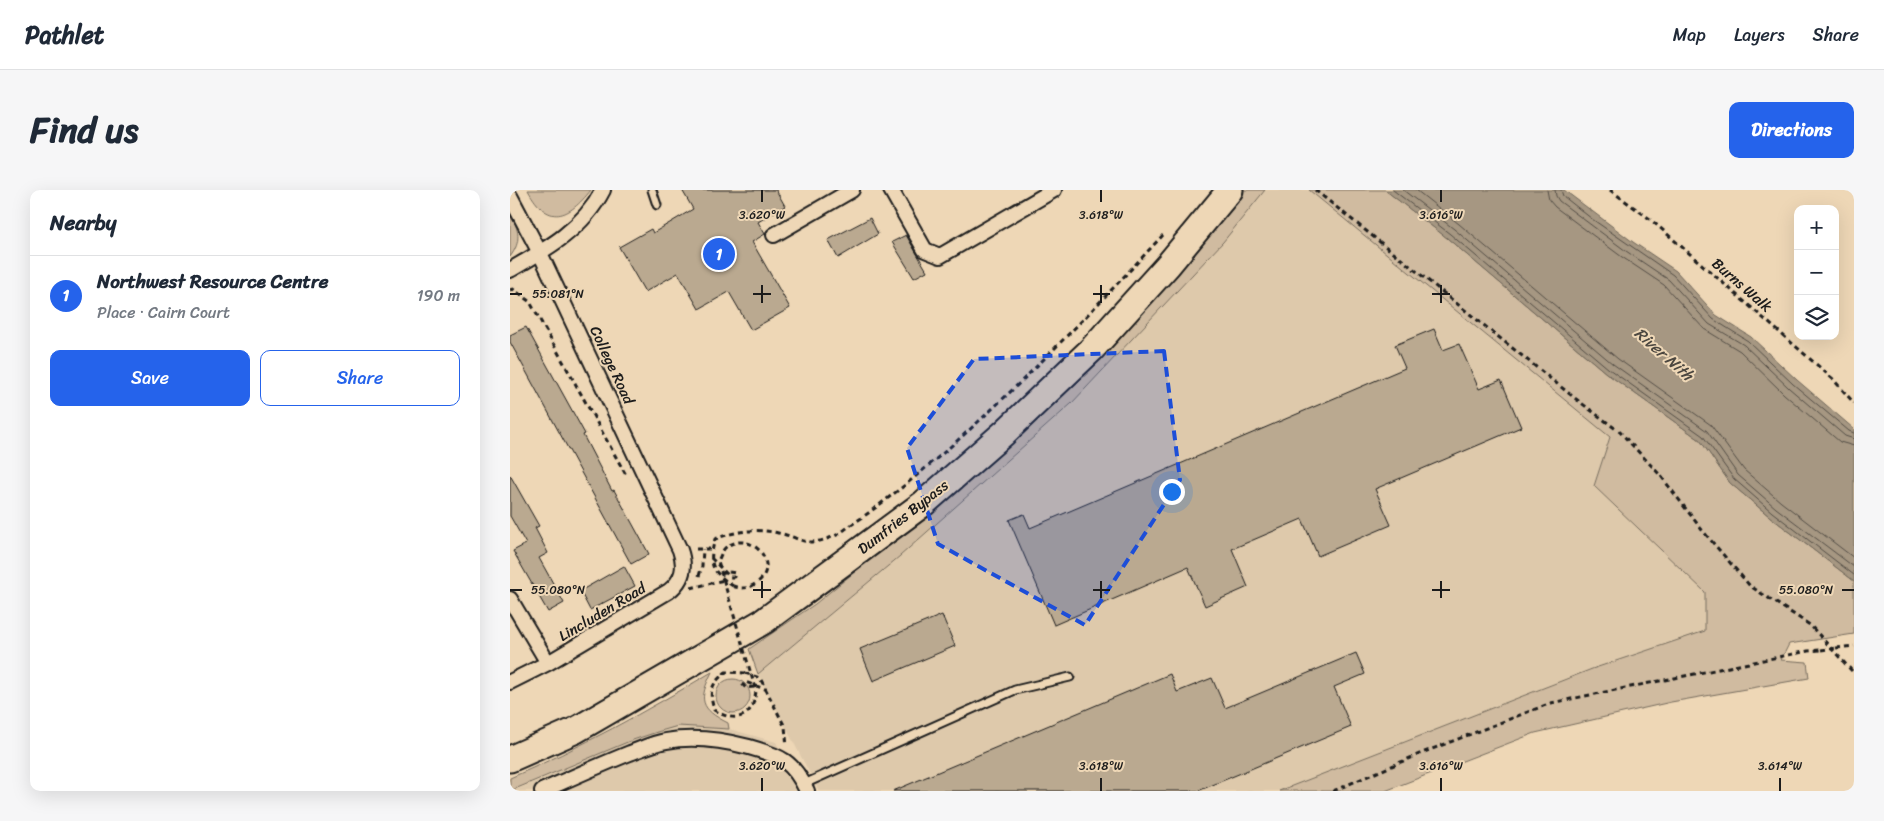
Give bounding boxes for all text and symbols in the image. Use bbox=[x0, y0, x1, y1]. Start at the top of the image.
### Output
text: Pathlet bbox=[25, 14, 104, 56]
text: Map bbox=[1673, 19, 1706, 51]
text: Layers bbox=[1734, 19, 1785, 51]
text: Share bbox=[1813, 19, 1859, 51]
text: Find us bbox=[30, 99, 138, 161]
button: Directions bbox=[1729, 102, 1854, 158]
text: Nearby bbox=[50, 204, 116, 242]
text: 3.620°W bbox=[739, 204, 786, 226]
text: 3.618°W bbox=[1079, 204, 1124, 226]
text: 3.616°W bbox=[1419, 204, 1463, 226]
map controls bbox=[1794, 205, 1839, 340]
button: + bbox=[1794, 205, 1839, 250]
pin: 1 bbox=[703, 235, 735, 273]
button: − bbox=[1794, 250, 1839, 295]
street label: Burns Walk bbox=[1706, 251, 1778, 319]
text: Northwest Resource Centre bbox=[97, 265, 328, 298]
text: 1 bbox=[63, 281, 69, 310]
text: 190 m bbox=[417, 281, 460, 310]
text: 55.081°N bbox=[532, 283, 585, 305]
button: layers bbox=[1794, 295, 1839, 340]
text: Place · Cairn Court bbox=[97, 298, 230, 327]
water label: River Nith bbox=[1628, 320, 1702, 389]
street label: College Road bbox=[582, 321, 642, 410]
button: Save bbox=[50, 350, 250, 406]
button: Share bbox=[260, 350, 460, 406]
street label: Dumfries Bypass bbox=[852, 473, 954, 561]
your location bbox=[1159, 479, 1185, 505]
street label: Lincluden Road bbox=[553, 575, 652, 648]
text: 55.080°N bbox=[531, 579, 586, 601]
text: 55.080°N bbox=[1779, 579, 1834, 601]
text: 3.620°W bbox=[739, 755, 786, 777]
text: 3.618°W bbox=[1079, 755, 1124, 777]
text: 3.616°W bbox=[1419, 755, 1463, 777]
text: 3.614°W bbox=[1758, 755, 1803, 777]

